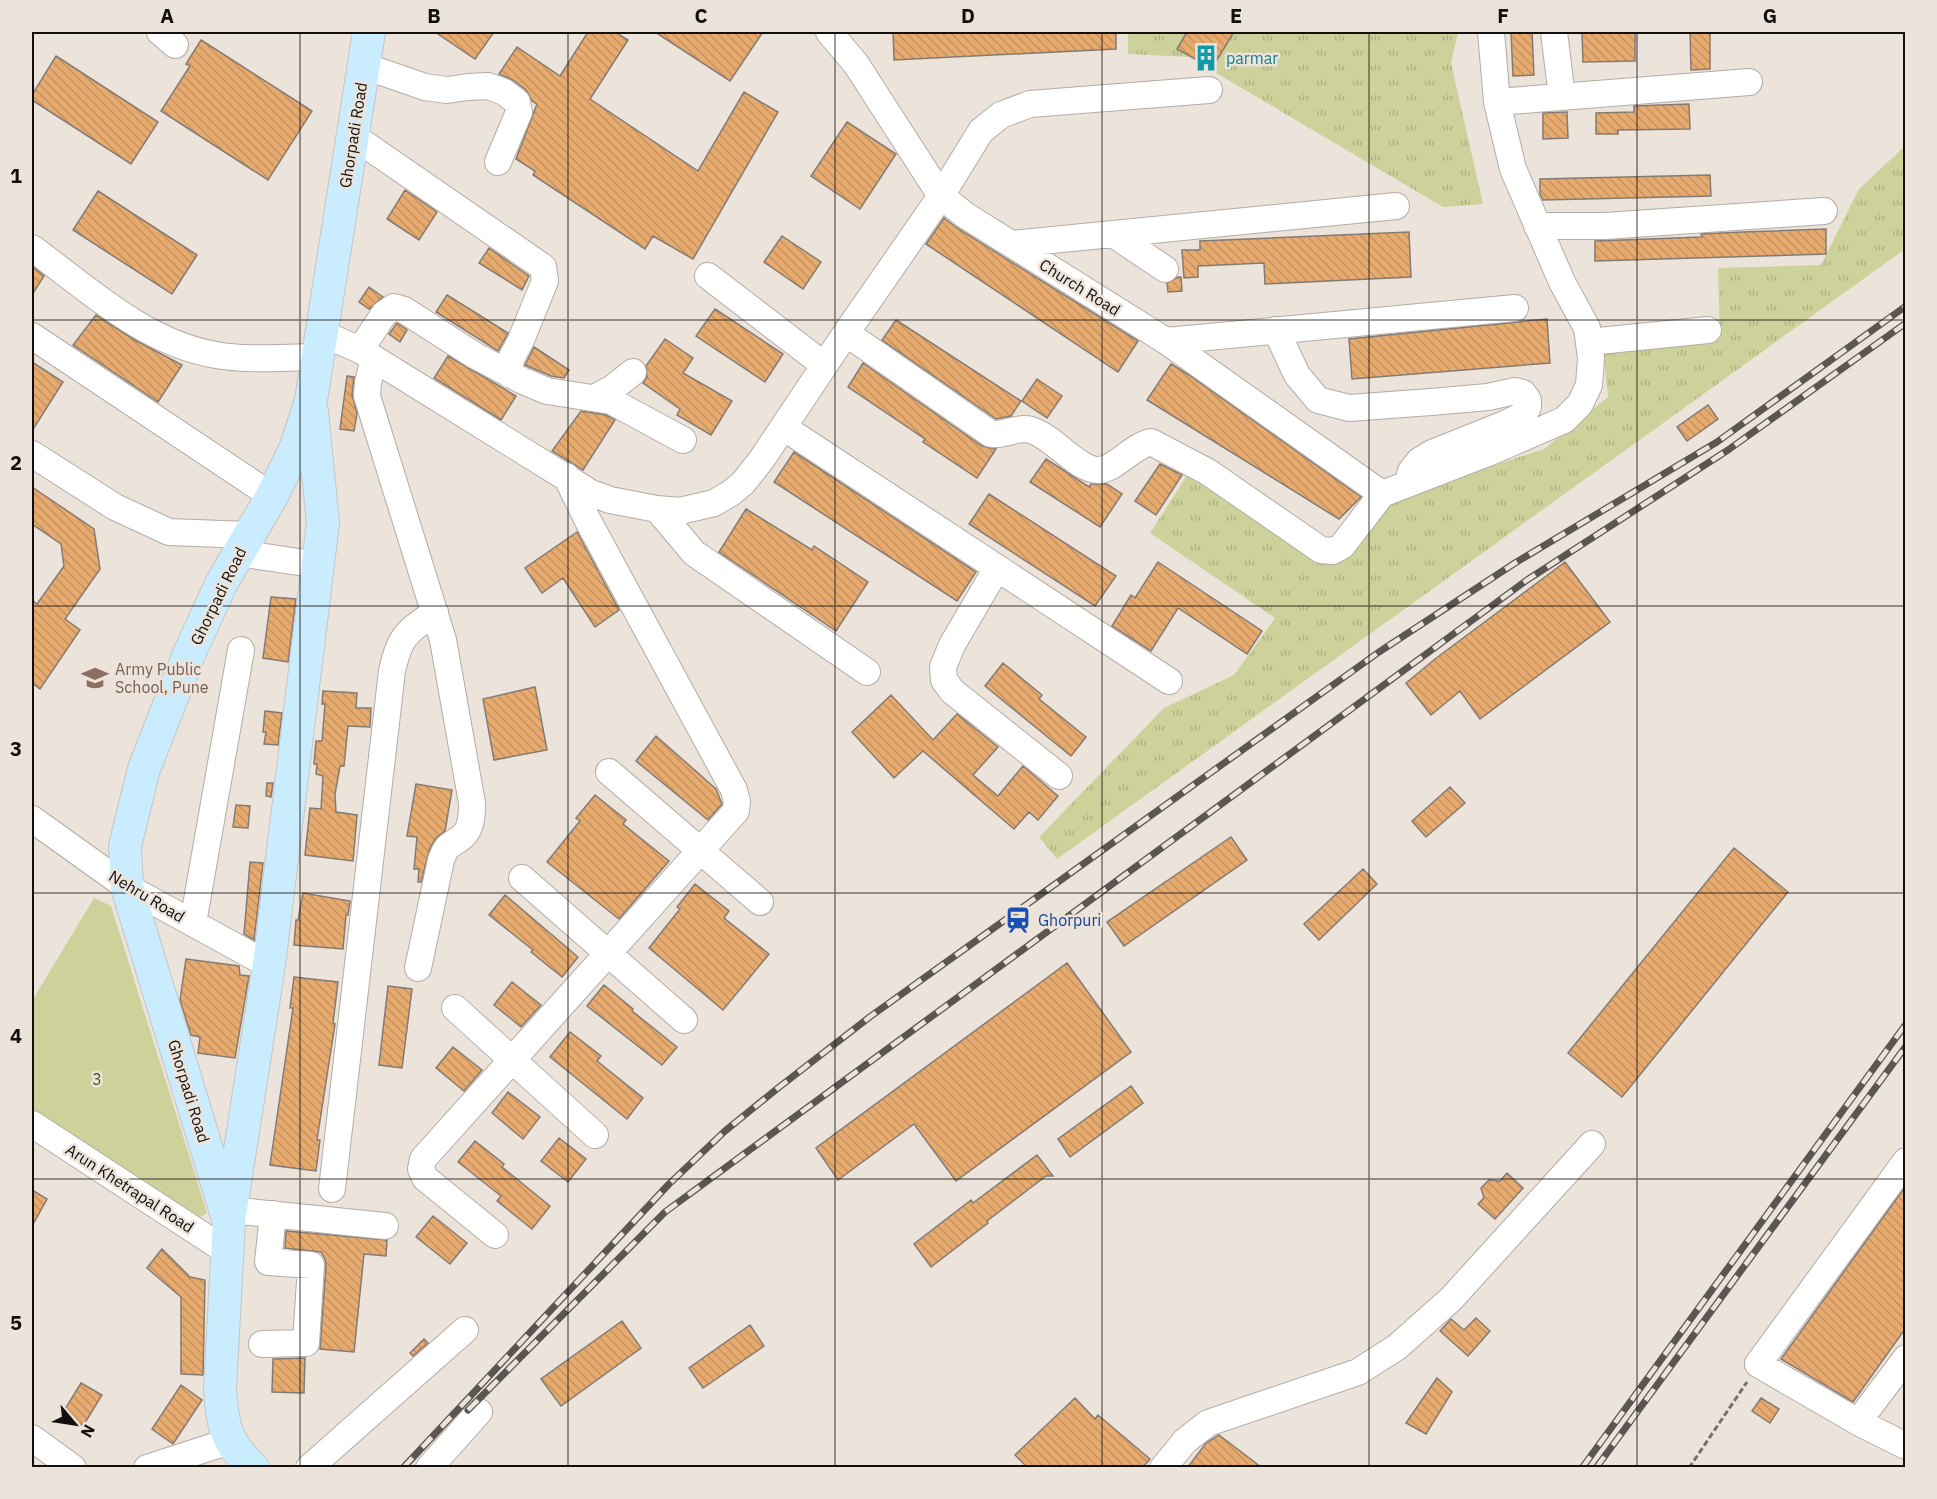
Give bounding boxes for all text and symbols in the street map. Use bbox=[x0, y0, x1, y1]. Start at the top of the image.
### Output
text: A bbox=[160, 2, 174, 29]
text: B bbox=[427, 2, 441, 29]
text: C bbox=[694, 2, 708, 29]
text: D bbox=[961, 2, 975, 29]
text: E bbox=[1230, 2, 1242, 29]
text: F bbox=[1497, 2, 1509, 29]
text: G bbox=[1763, 2, 1777, 29]
building icon: parmar bbox=[1191, 43, 1221, 73]
place label: parmar bbox=[1226, 48, 1278, 68]
street label: Ghorpadi Road bbox=[335, 81, 371, 189]
text: 1 bbox=[10, 162, 22, 189]
street label: Church Road bbox=[1036, 254, 1124, 320]
text: 2 bbox=[10, 449, 22, 476]
street label: Ghorpadi Road bbox=[186, 544, 250, 648]
place label: Army Public School, Pune bbox=[115, 659, 209, 697]
school or university icon: Army Public School, Pune bbox=[80, 663, 110, 693]
text: 3 bbox=[10, 735, 22, 762]
street label: Nehru Road bbox=[106, 866, 188, 926]
station icon: Ghorpuri bbox=[1003, 905, 1033, 935]
place label: Ghorpuri bbox=[1038, 910, 1101, 930]
text: 4 bbox=[10, 1022, 22, 1049]
street label: Ghorpadi Road bbox=[164, 1037, 214, 1145]
park label: 3 bbox=[92, 1069, 102, 1089]
street label: Arun Khetrapal Road bbox=[62, 1139, 198, 1237]
text: 5 bbox=[10, 1309, 22, 1336]
north arrow bbox=[45, 1394, 105, 1454]
text: N bbox=[77, 1421, 100, 1441]

